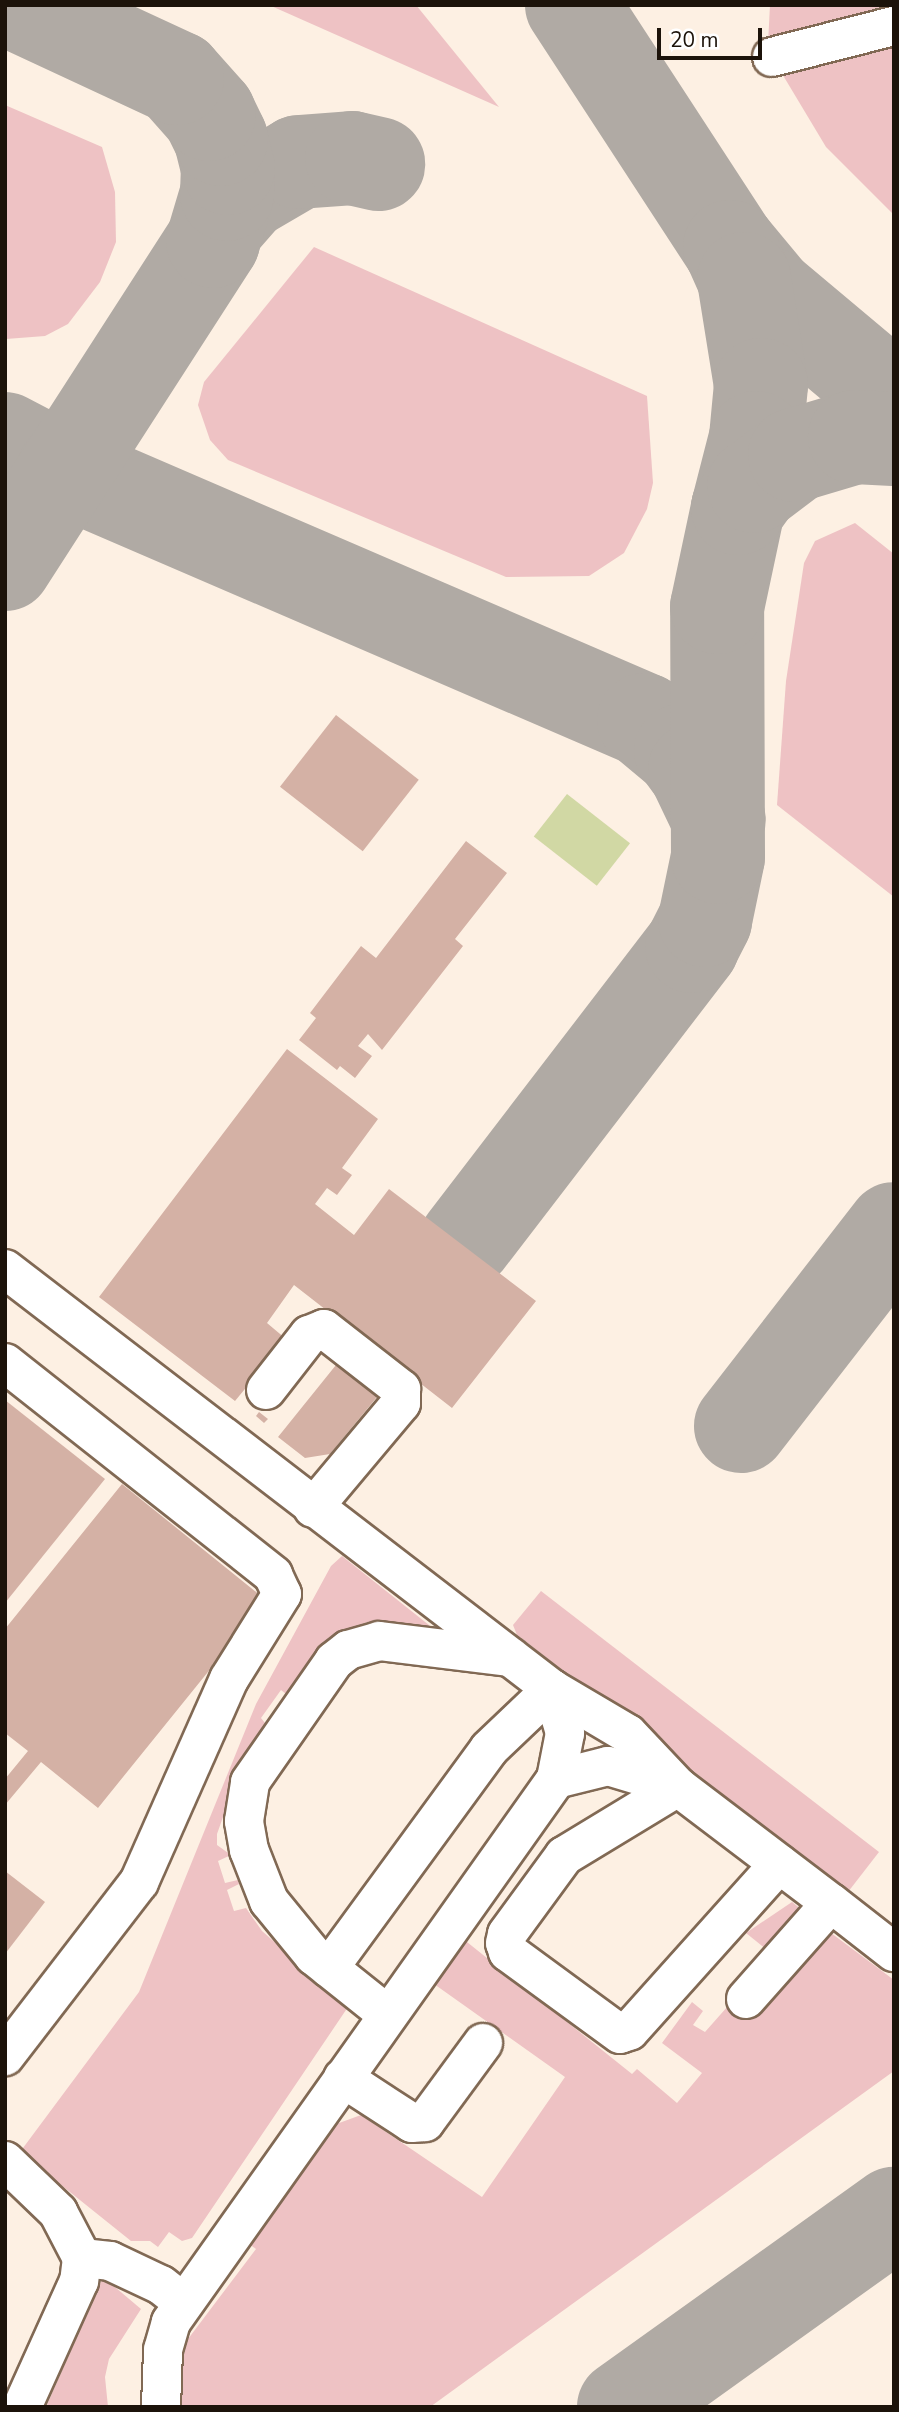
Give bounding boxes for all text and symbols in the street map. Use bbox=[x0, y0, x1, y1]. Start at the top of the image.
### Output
scale bar bbox=[661, 14, 766, 58]
text: 20 m bbox=[670, 26, 719, 54]

